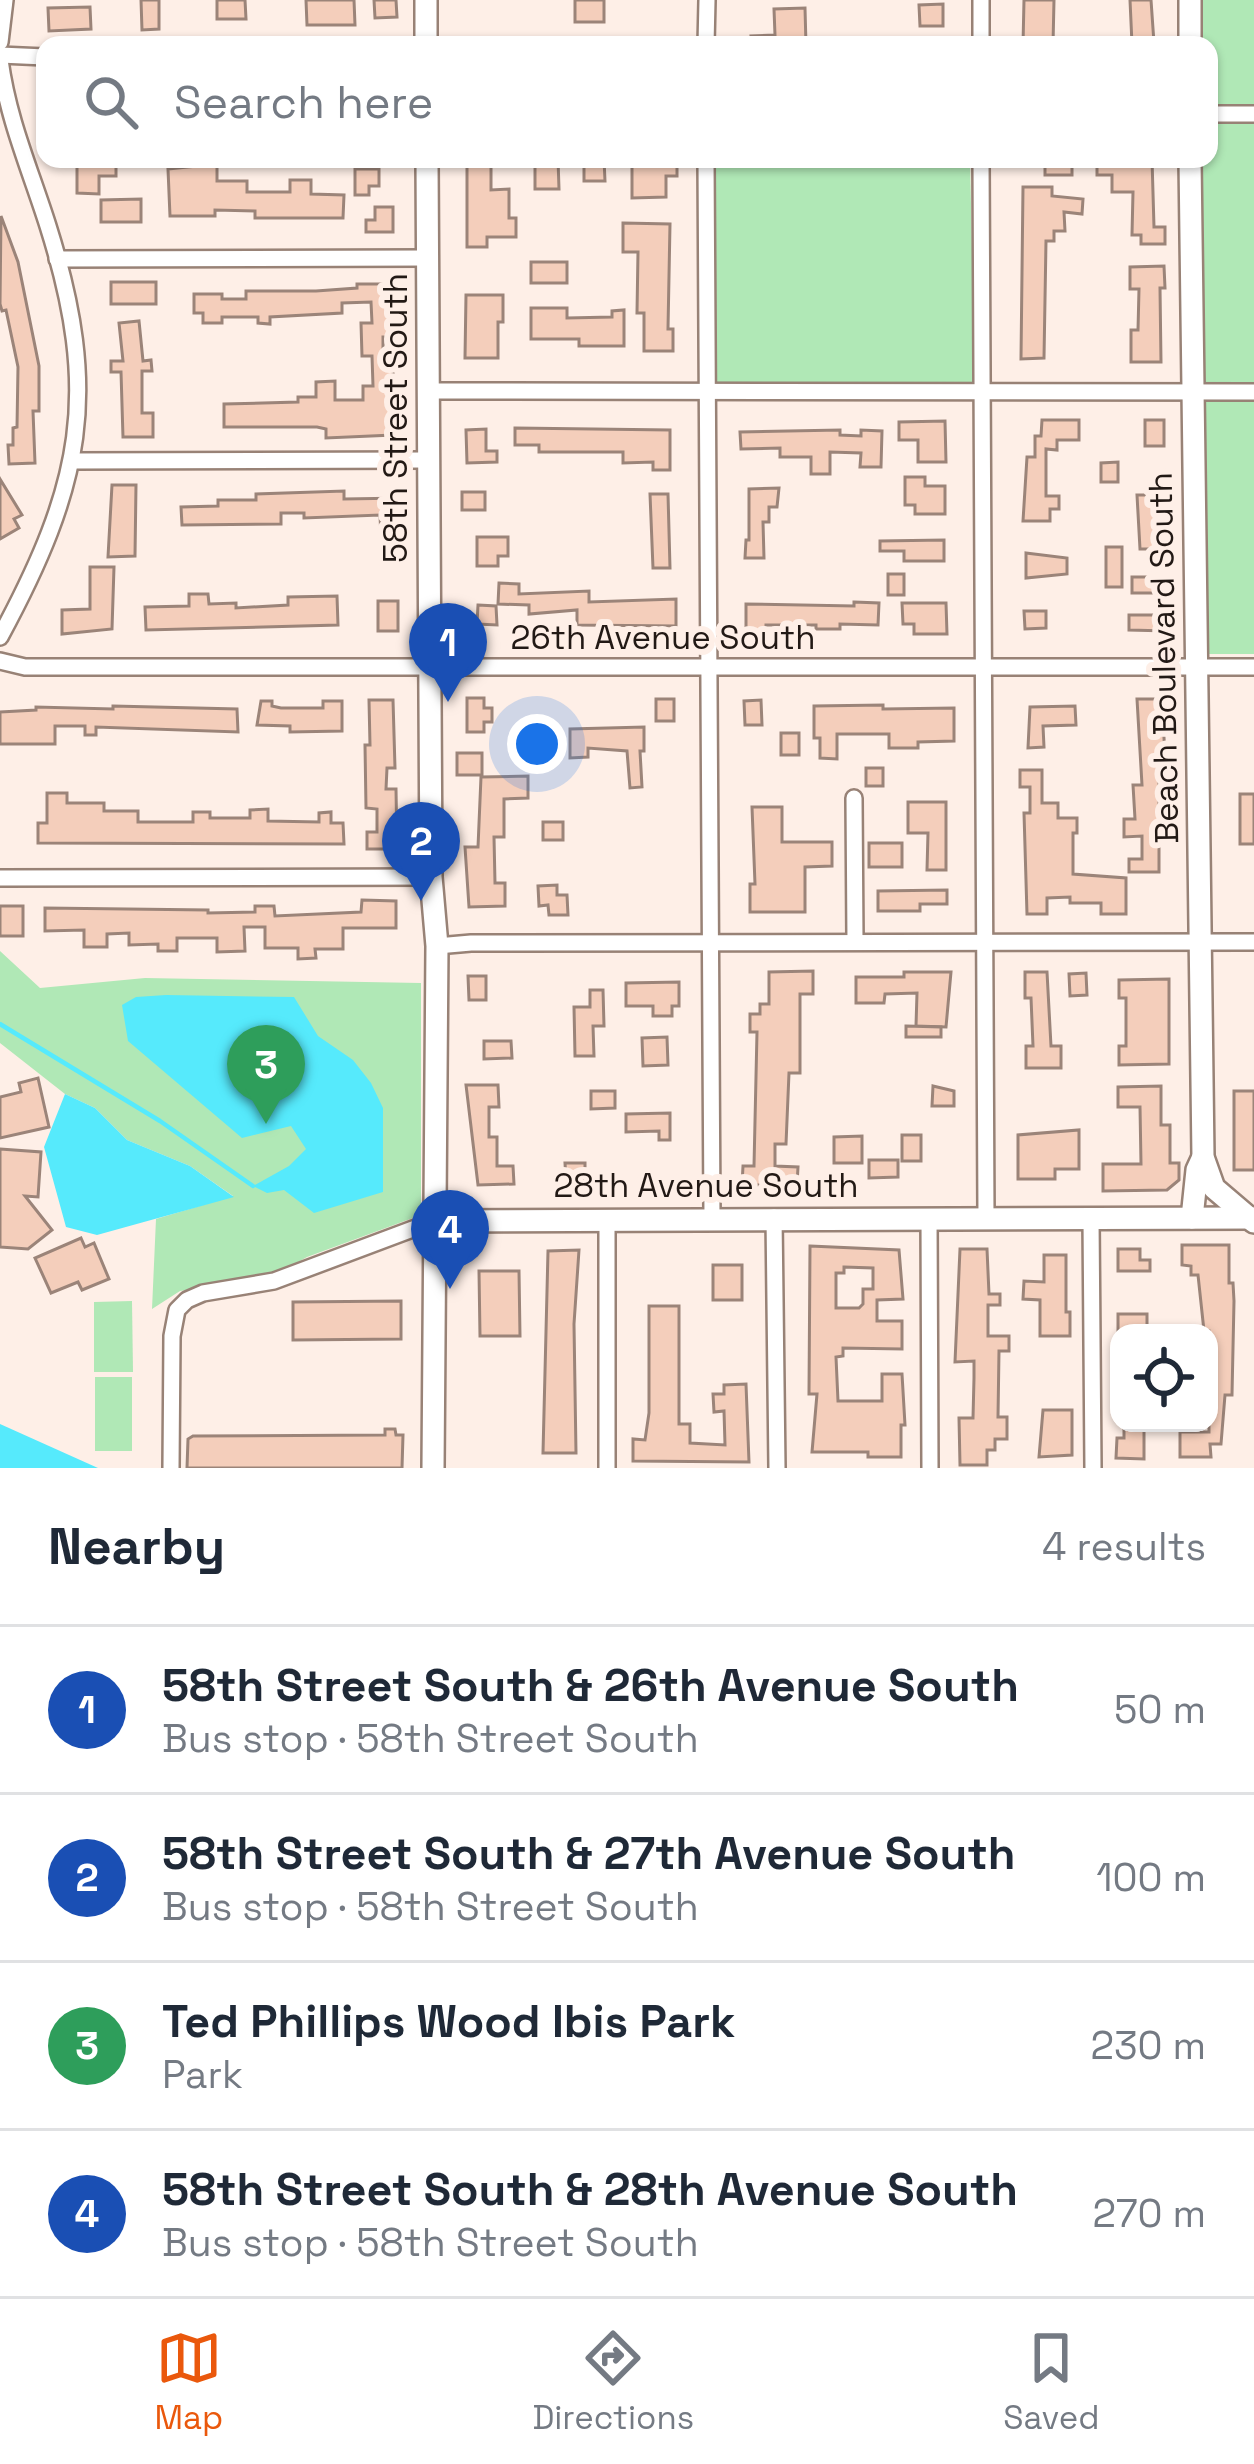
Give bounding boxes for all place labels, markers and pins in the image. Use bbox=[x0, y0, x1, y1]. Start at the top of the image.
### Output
pin: 1 bbox=[409, 603, 487, 702]
pin: 2 bbox=[382, 802, 460, 901]
pin: 3 bbox=[227, 1025, 305, 1124]
pin: 4 bbox=[411, 1190, 489, 1289]

